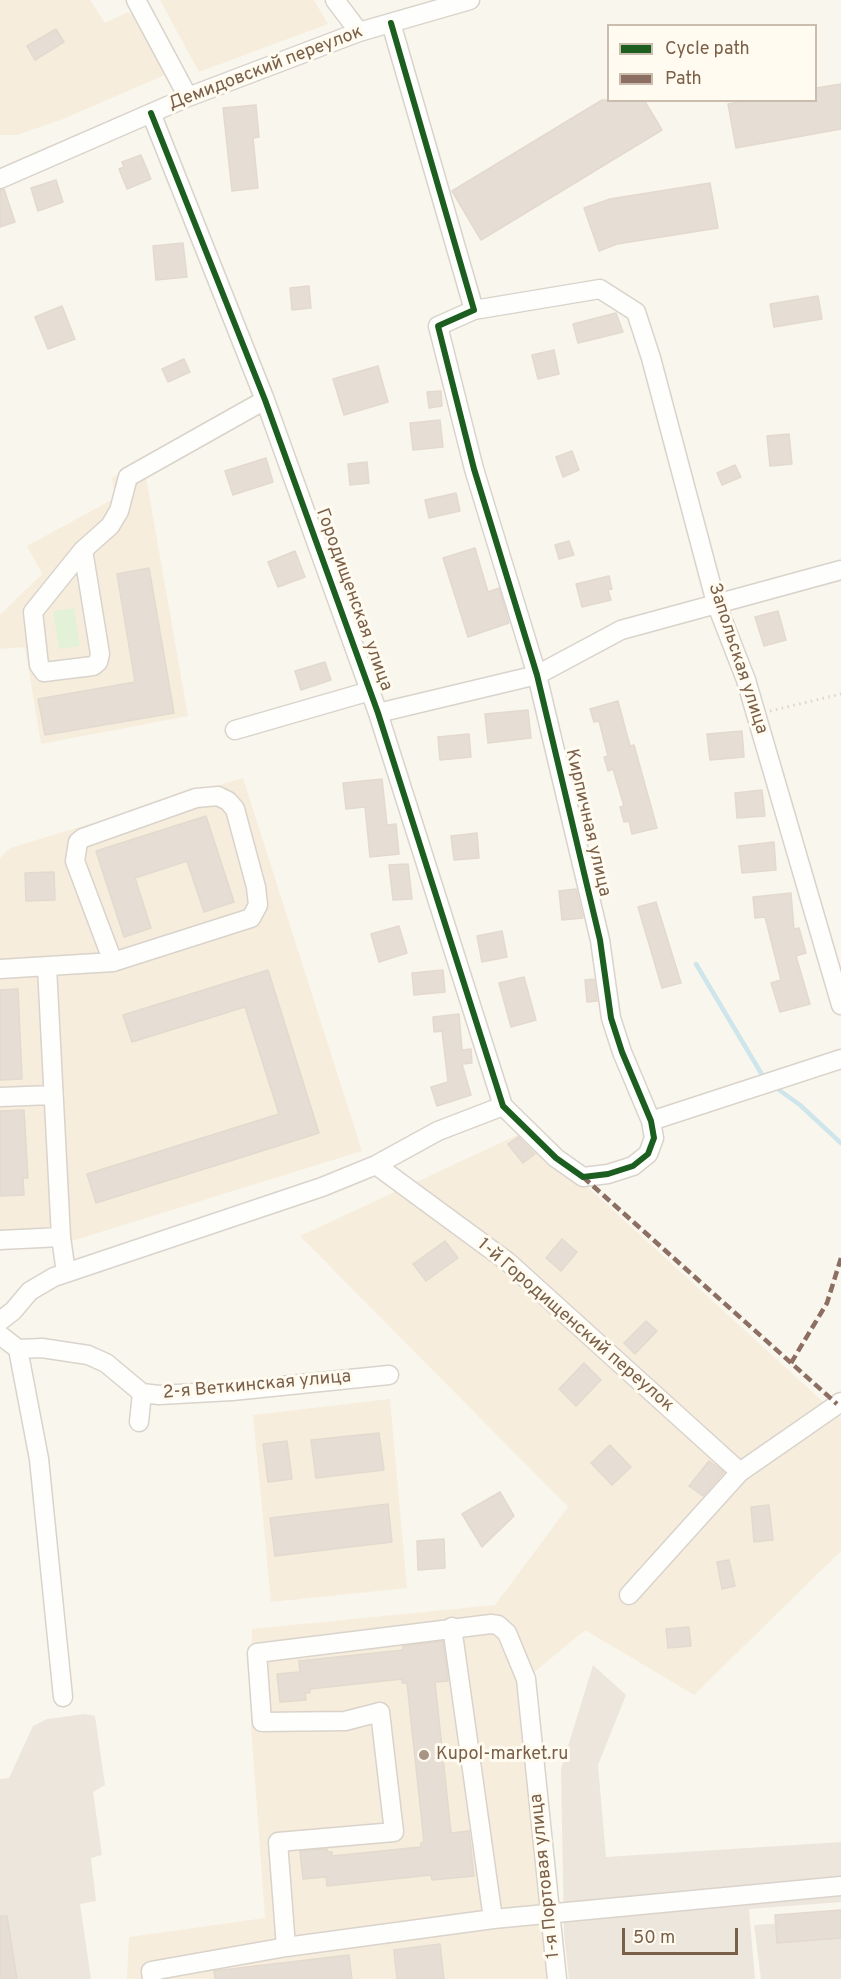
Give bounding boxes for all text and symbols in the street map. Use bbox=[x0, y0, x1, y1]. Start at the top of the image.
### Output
street label: Демидовский переулок bbox=[166, 22, 366, 116]
legend bbox=[607, 24, 817, 102]
text: Cycle path bbox=[665, 38, 750, 61]
text: Path bbox=[665, 68, 702, 91]
street label: Городищенская улица bbox=[310, 506, 396, 694]
street label: Запольская улица bbox=[702, 581, 772, 737]
street label: Кирпичная улица bbox=[560, 747, 614, 899]
street label: 1-й Городищенский переулок bbox=[472, 1235, 678, 1417]
street label: 2-я Веткинская улица bbox=[162, 1367, 352, 1405]
place label: Kupol-market.ru bbox=[436, 1744, 568, 1766]
marker: Kupol-market.ru bbox=[417, 1748, 431, 1762]
street label: 1-я Портовая улица bbox=[527, 1792, 565, 1960]
scale bar bbox=[625, 1916, 740, 1954]
text: 50 m bbox=[633, 1927, 675, 1950]

